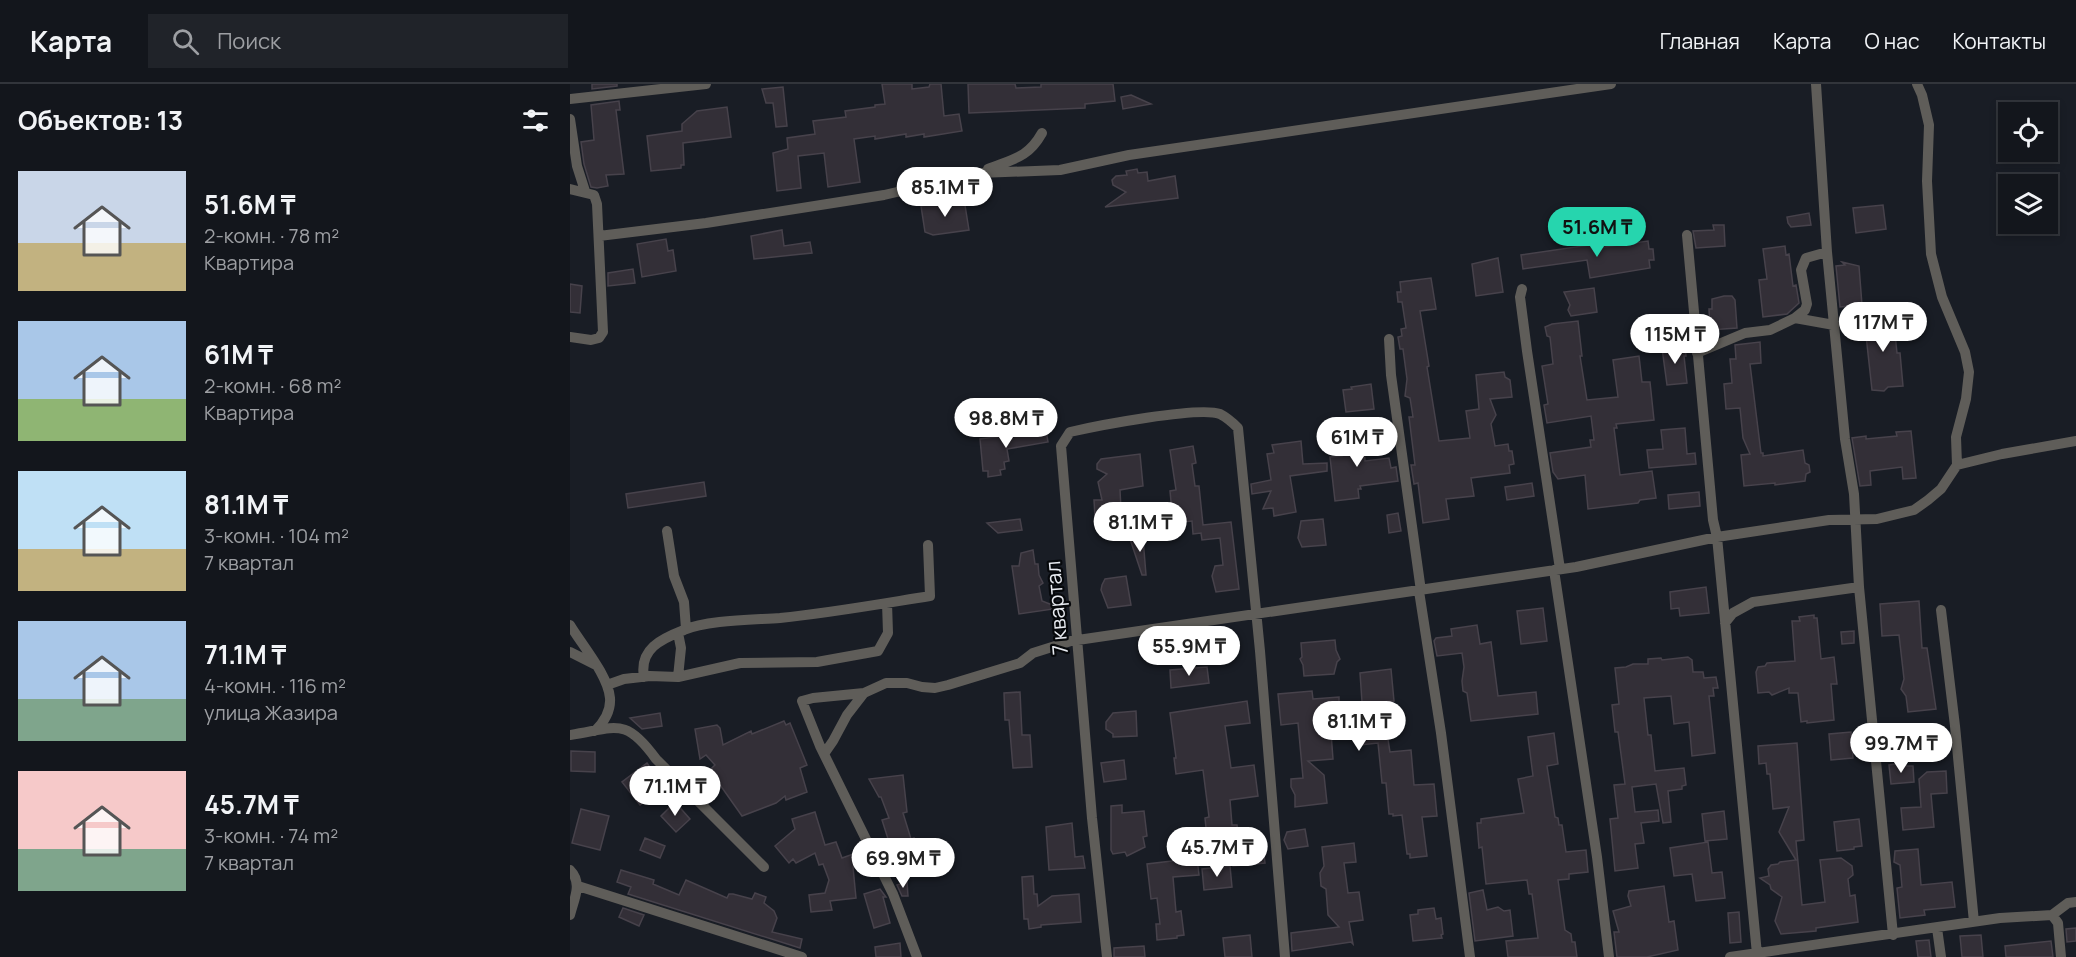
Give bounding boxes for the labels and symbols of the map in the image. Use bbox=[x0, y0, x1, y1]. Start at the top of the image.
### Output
pin: 85.1M ₸ bbox=[890, 167, 1000, 218]
pin: 51.6M ₸ bbox=[1542, 207, 1652, 258]
pin: 117M ₸ bbox=[1834, 302, 1932, 353]
pin: 115M ₸ bbox=[1626, 314, 1724, 365]
pin: 98.8M ₸ bbox=[951, 398, 1061, 449]
pin: 61M ₸ bbox=[1315, 417, 1399, 468]
pin: 81.1M ₸ bbox=[1085, 502, 1195, 553]
street label: 7 квартал bbox=[1038, 560, 1074, 656]
pin: 55.9M ₸ bbox=[1134, 626, 1244, 677]
pin: 81.1M ₸ bbox=[1304, 701, 1414, 752]
pin: 99.7M ₸ bbox=[1846, 723, 1956, 774]
pin: 71.1M ₸ bbox=[620, 766, 730, 817]
pin: 45.7M ₸ bbox=[1162, 827, 1272, 878]
pin: 69.9M ₸ bbox=[848, 838, 958, 889]

